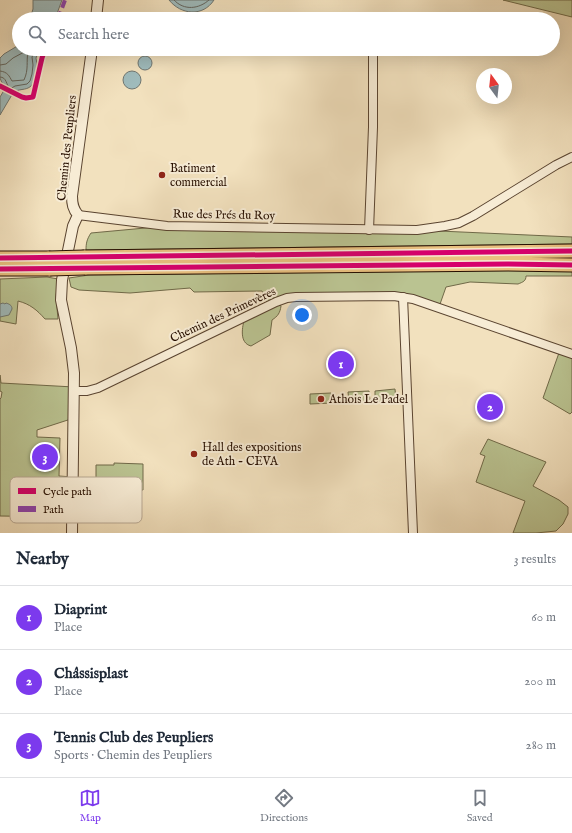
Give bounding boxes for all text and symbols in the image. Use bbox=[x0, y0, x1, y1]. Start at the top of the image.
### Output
search box bbox=[12, 12, 560, 56]
icon: search bbox=[26, 23, 48, 45]
text: Search here bbox=[58, 25, 129, 44]
north arrow bbox=[476, 68, 512, 104]
street label: Chemin des Peupliers bbox=[54, 94, 81, 202]
place label: Batiment commercial bbox=[170, 161, 228, 190]
marker: Batiment commercial bbox=[157, 170, 167, 180]
street label: Rue des Prés du Roy bbox=[173, 207, 275, 223]
street label: Chemin des Primevères bbox=[168, 284, 278, 346]
your location bbox=[292, 305, 312, 325]
pin: 1 bbox=[328, 349, 354, 379]
place label: Athois Le Padel bbox=[328, 392, 409, 407]
pin: 2 bbox=[477, 392, 503, 422]
marker: Athois Le Padel bbox=[316, 394, 326, 404]
place label: Hall des expositions de Ath - CEVA bbox=[202, 440, 301, 469]
pin: 3 bbox=[32, 442, 58, 472]
marker: Hall des expositions de Ath - CEVA bbox=[189, 449, 199, 459]
legend bbox=[10, 477, 142, 523]
text: Cycle path bbox=[43, 485, 92, 499]
text: Path bbox=[43, 503, 64, 517]
text: Nearby bbox=[16, 549, 69, 570]
text: 3 results bbox=[514, 551, 556, 568]
text: Diaprint bbox=[54, 600, 107, 619]
text: 1 bbox=[27, 609, 31, 626]
text: 60 m bbox=[531, 609, 556, 626]
text: Place bbox=[54, 619, 82, 636]
text: Châssisplast bbox=[54, 664, 128, 683]
text: 2 bbox=[26, 673, 32, 690]
text: 200 m bbox=[524, 673, 556, 690]
text: Place bbox=[54, 683, 82, 700]
text: Tennis Club des Peupliers bbox=[54, 728, 213, 747]
text: 3 bbox=[27, 737, 31, 754]
text: 280 m bbox=[526, 737, 556, 754]
text: Sports · Chemin des Peupliers bbox=[54, 747, 212, 764]
tab: Map bbox=[79, 787, 101, 825]
tab: Directions bbox=[260, 787, 308, 825]
tab: Saved bbox=[467, 787, 493, 825]

